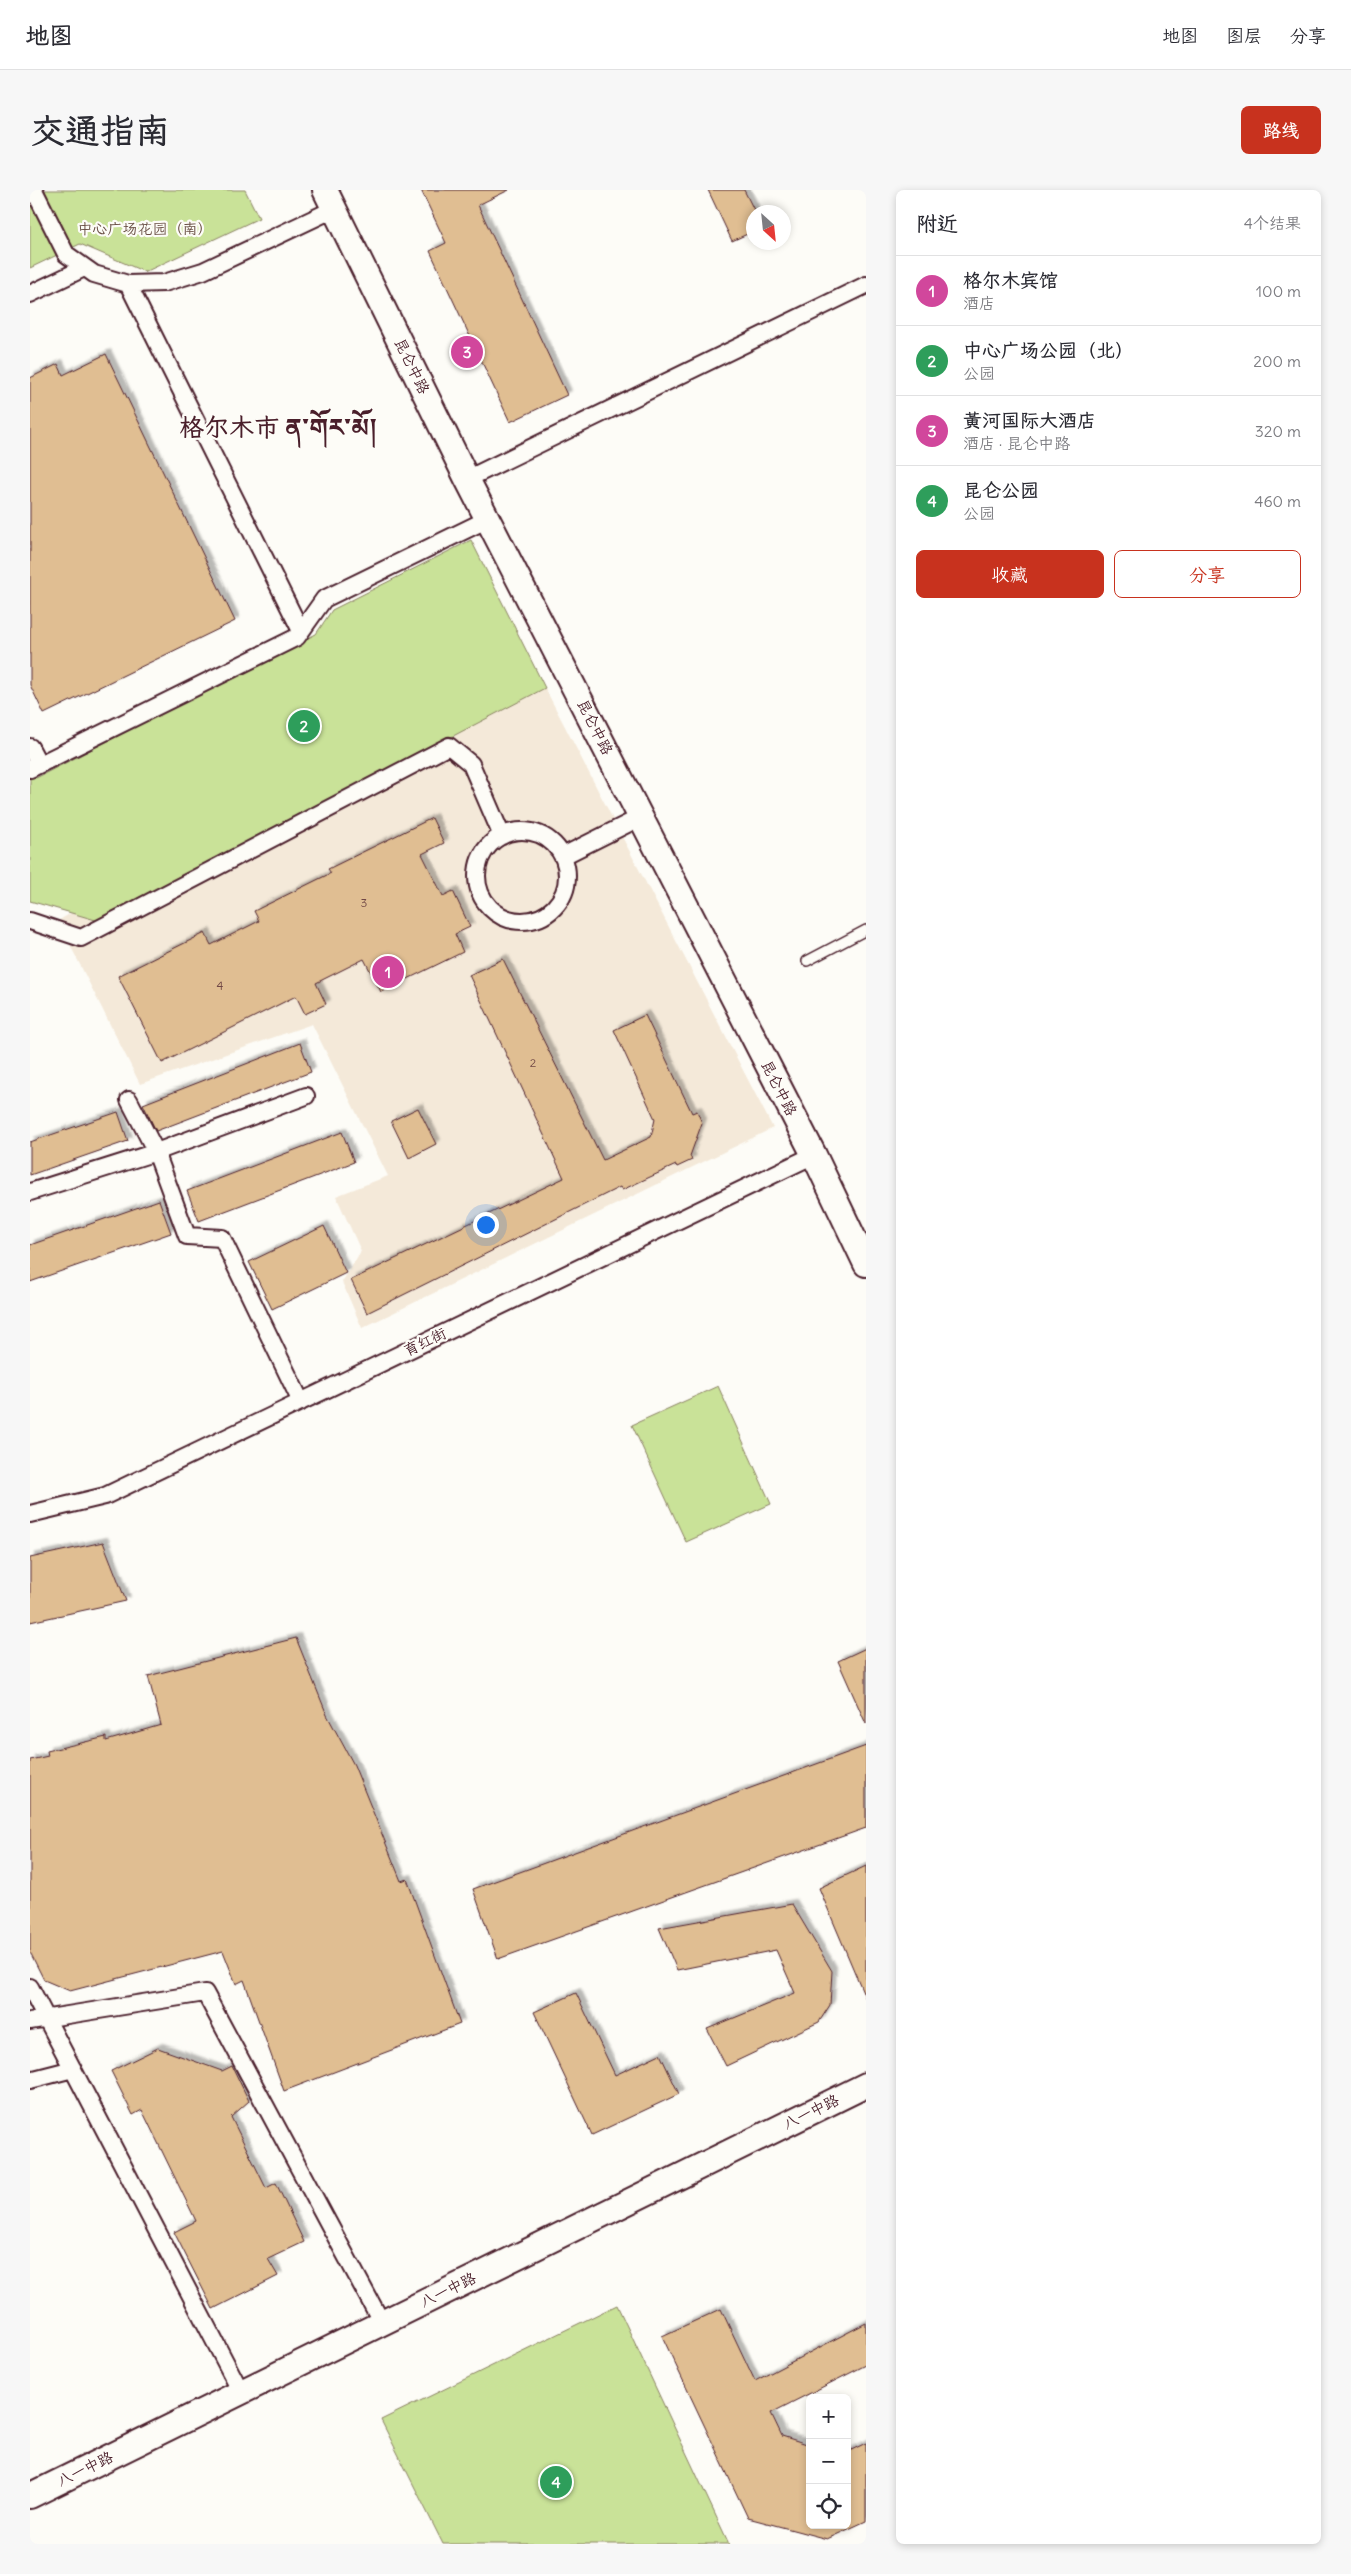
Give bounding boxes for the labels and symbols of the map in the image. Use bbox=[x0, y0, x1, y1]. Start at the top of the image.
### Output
north arrow bbox=[746, 205, 791, 250]
park label: 中心广场花园（南） bbox=[77, 219, 213, 238]
pin: 3 bbox=[451, 333, 483, 371]
street label: 昆仑中路 bbox=[391, 335, 434, 397]
district label: 格尔木市 ན་གོར་མོ། bbox=[179, 408, 377, 449]
street label: 昆仑中路 bbox=[573, 696, 618, 758]
pin: 2 bbox=[288, 707, 320, 745]
house number: 3 bbox=[361, 895, 368, 910]
pin: 1 bbox=[372, 953, 404, 991]
house number: 4 bbox=[217, 978, 224, 993]
house number: 2 bbox=[530, 1055, 537, 1070]
street label: 昆仑中路 bbox=[757, 1057, 802, 1119]
your location bbox=[473, 1212, 499, 1238]
street label: 育红街 bbox=[400, 1323, 449, 1360]
street label: 八一中路 bbox=[780, 2090, 842, 2133]
street label: 八一中路 bbox=[417, 2268, 479, 2311]
street label: 八一中路 bbox=[54, 2447, 116, 2490]
pin: 4 bbox=[540, 2463, 572, 2501]

